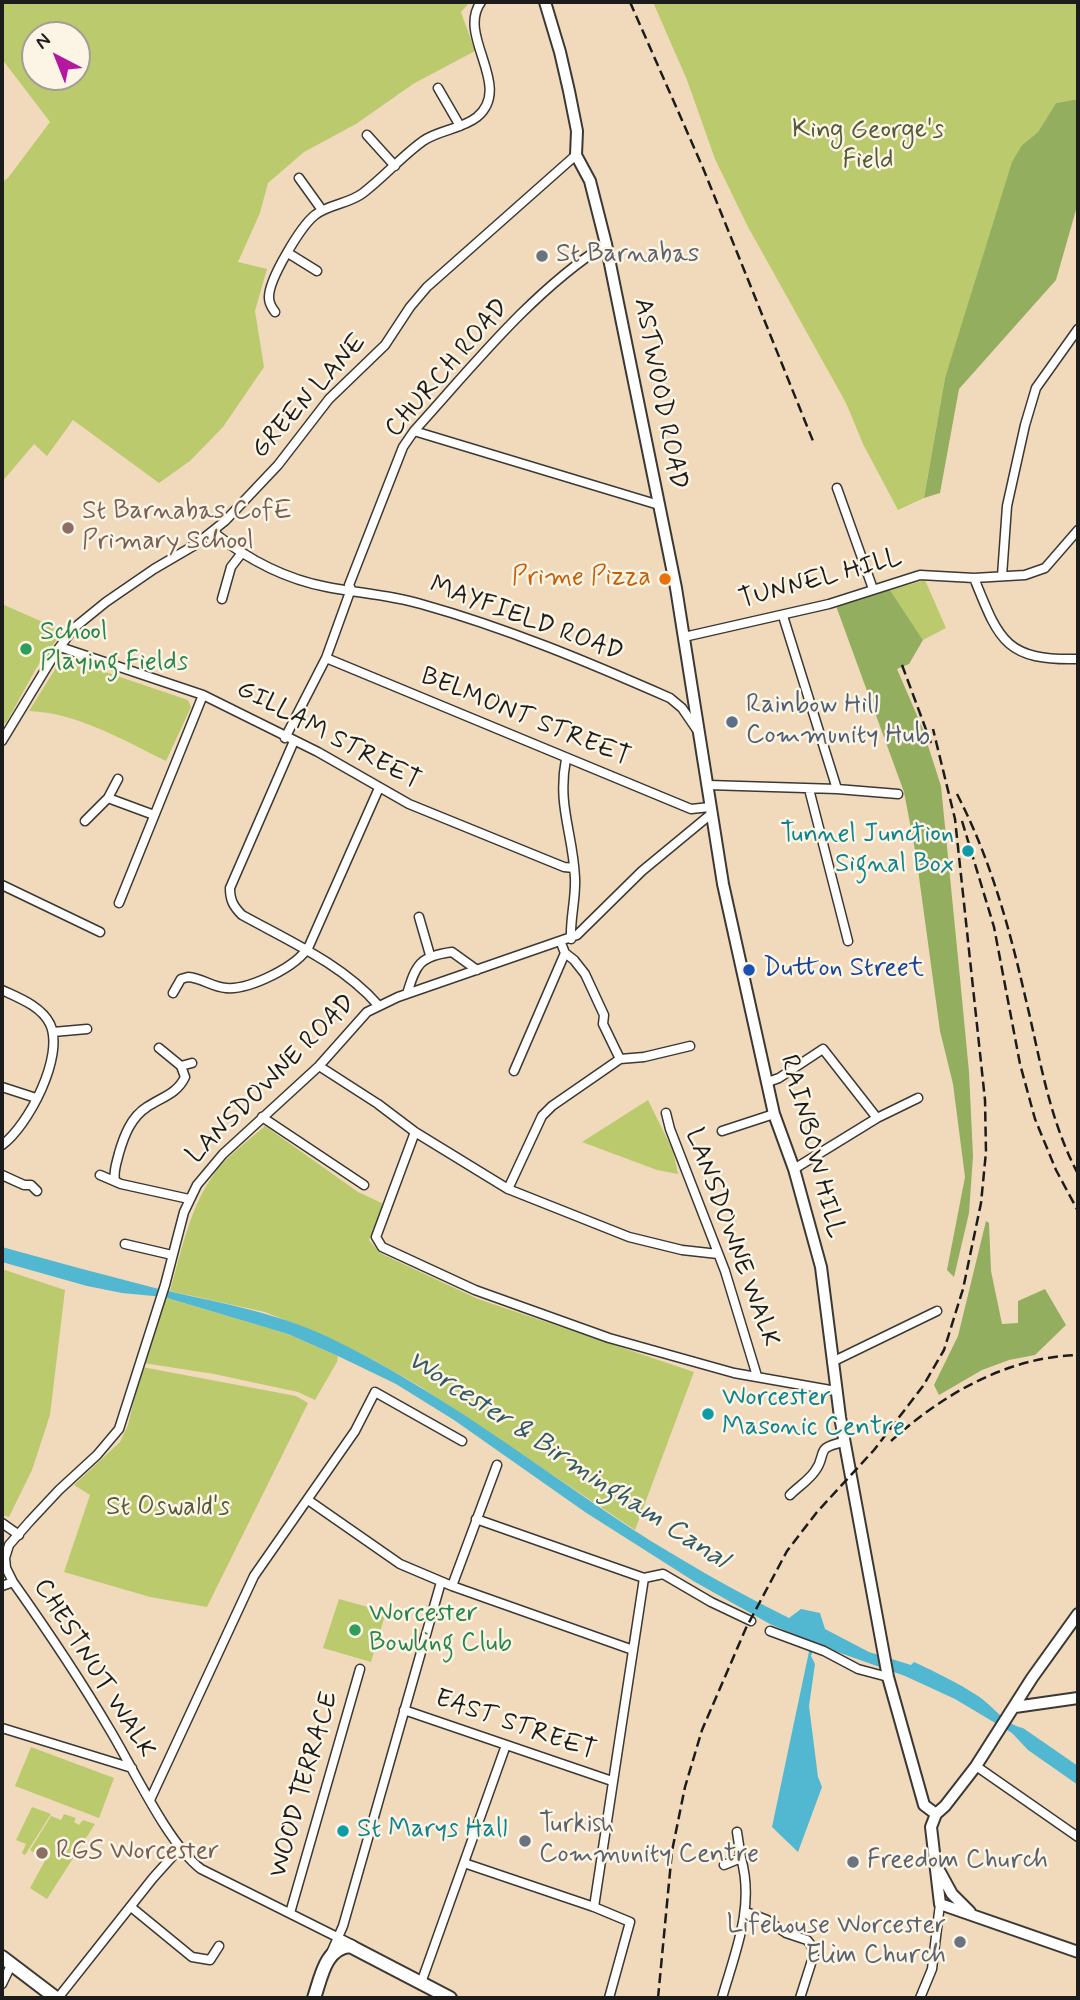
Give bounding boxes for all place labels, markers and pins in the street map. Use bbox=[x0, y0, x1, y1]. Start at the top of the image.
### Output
place label: St Barnabas bbox=[556, 240, 699, 272]
marker: St Barnabas bbox=[534, 248, 550, 264]
place label: St Barnabas CofE Primary School bbox=[82, 497, 292, 558]
marker: St Barnabas CofE Primary School bbox=[60, 520, 76, 536]
place label: Prime Pizza bbox=[512, 563, 651, 595]
marker: Prime Pizza bbox=[657, 571, 673, 587]
place label: School Playing Fields bbox=[40, 618, 188, 680]
marker: School Playing Fields bbox=[18, 641, 34, 657]
place label: Rainbow Hill Community Hub bbox=[746, 691, 930, 752]
marker: Rainbow Hill Community Hub bbox=[724, 714, 740, 730]
place label: Tunnel Junction Signal Box bbox=[780, 820, 954, 882]
marker: Tunnel Junction Signal Box bbox=[960, 843, 976, 859]
place label: Dutton Street bbox=[763, 954, 924, 986]
marker: Dutton Street bbox=[741, 962, 757, 978]
place label: Worcester Masonic Centre bbox=[722, 1383, 905, 1444]
marker: Worcester Masonic Centre bbox=[700, 1406, 716, 1422]
place label: Worcester Bowling Club bbox=[369, 1599, 512, 1660]
marker: Worcester Bowling Club bbox=[347, 1622, 363, 1638]
place label: Turkish Community Centre bbox=[539, 1810, 759, 1871]
place label: St Marys Hall bbox=[357, 1815, 507, 1847]
marker: St Marys Hall bbox=[335, 1823, 351, 1839]
marker: Turkish Community Centre bbox=[517, 1833, 533, 1849]
place label: RGS Worcester bbox=[56, 1837, 219, 1869]
marker: RGS Worcester bbox=[34, 1845, 50, 1861]
place label: Freedom Church bbox=[867, 1846, 1048, 1878]
marker: Freedom Church bbox=[845, 1854, 861, 1870]
place label: Lifehouse Worcester Elim Church bbox=[727, 1911, 946, 1972]
marker: Lifehouse Worcester Elim Church bbox=[952, 1934, 968, 1950]

